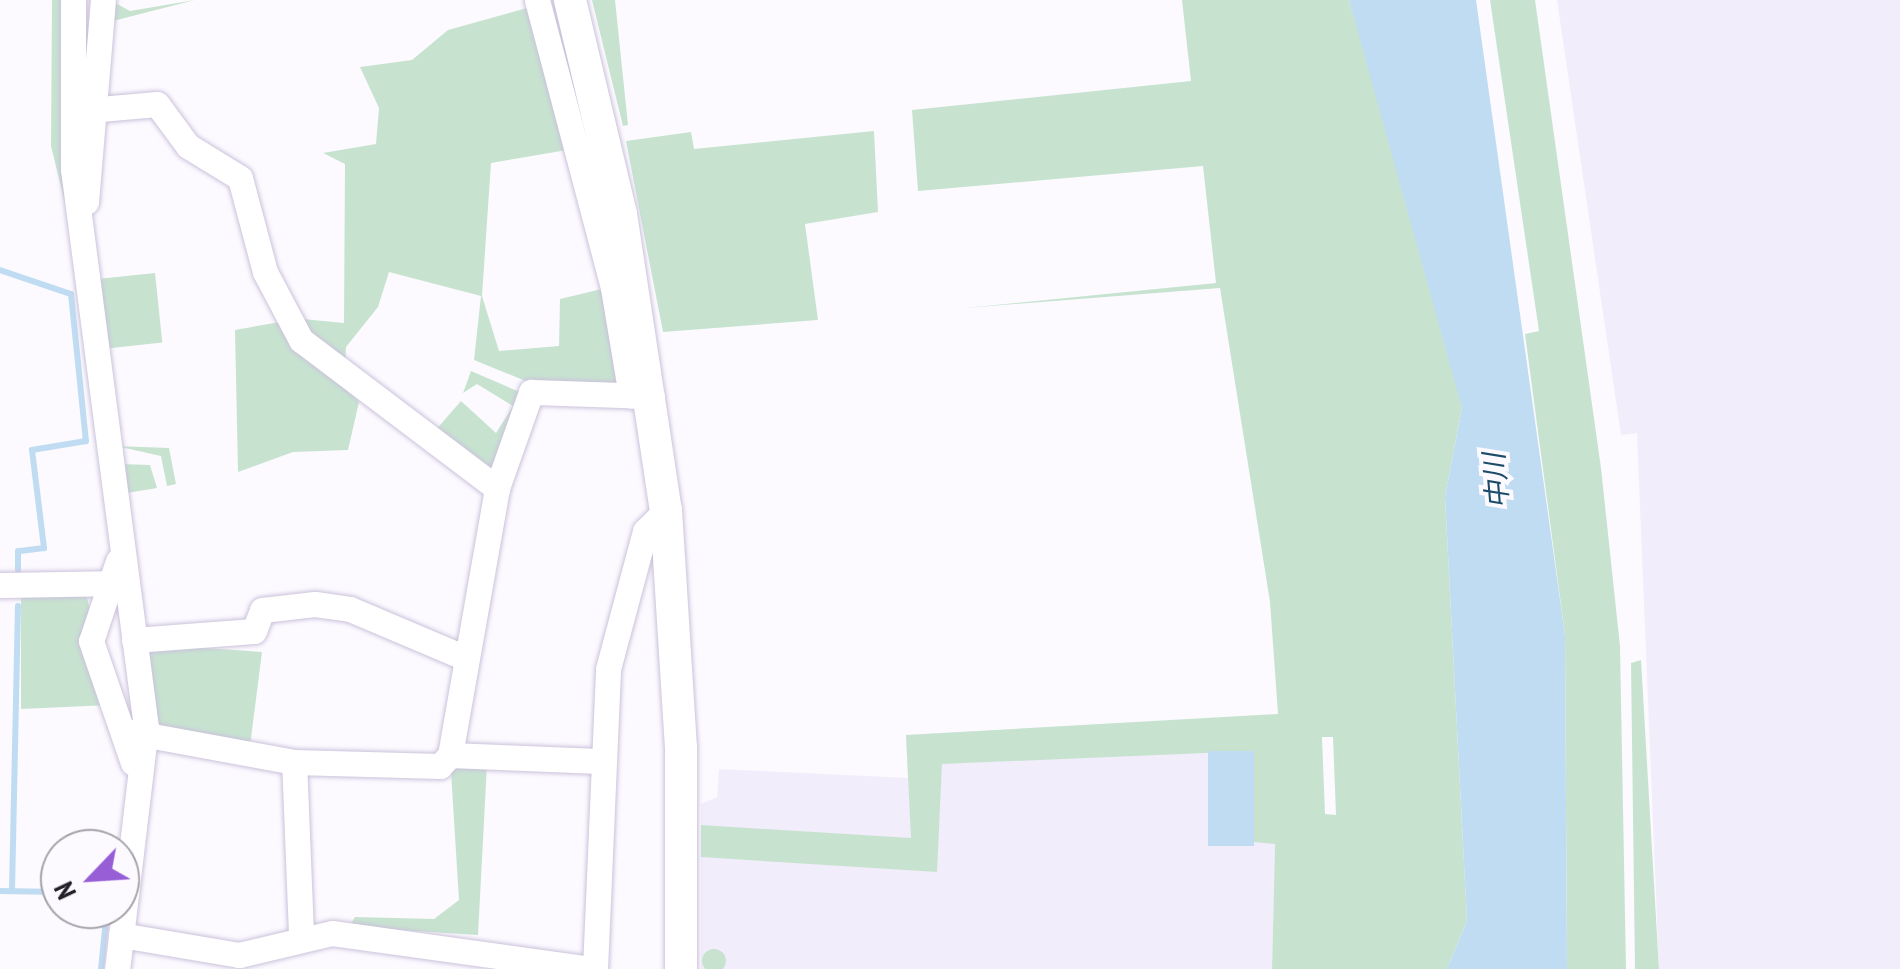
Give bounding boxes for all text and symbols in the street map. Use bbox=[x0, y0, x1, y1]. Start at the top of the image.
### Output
water label: 中川 bbox=[1477, 452, 1515, 510]
north arrow bbox=[40, 829, 140, 929]
text: N bbox=[44, 876, 84, 906]

